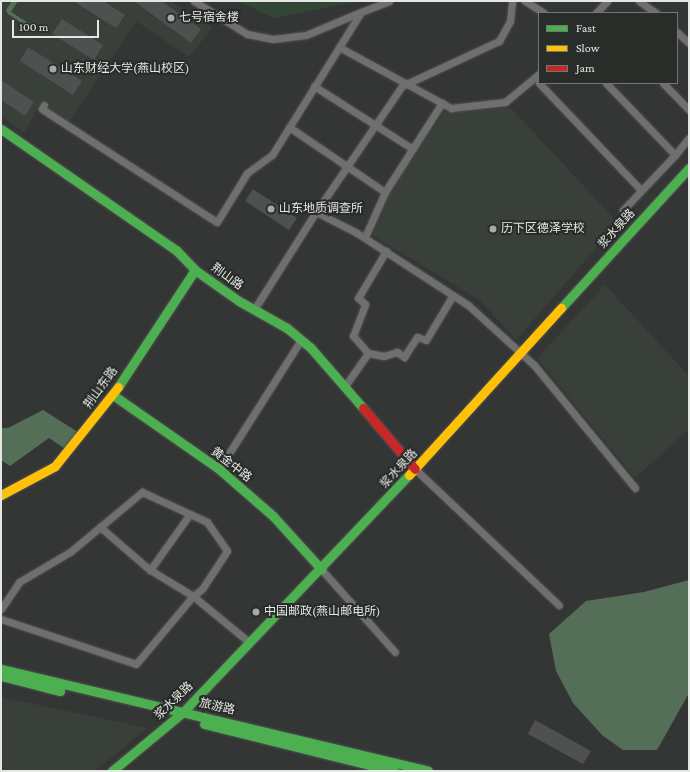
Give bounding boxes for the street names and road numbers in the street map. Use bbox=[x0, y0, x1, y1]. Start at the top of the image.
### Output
street label: 浆水泉路 bbox=[596, 206, 638, 252]
street label: 荆山路 bbox=[208, 261, 246, 293]
street label: 荆山东路 bbox=[81, 364, 121, 412]
street label: 黄金中路 bbox=[208, 445, 254, 485]
street label: 浆水泉路 bbox=[377, 447, 421, 491]
street label: 浆水泉路 bbox=[152, 679, 196, 723]
street label: 旅游路 bbox=[198, 696, 236, 718]

